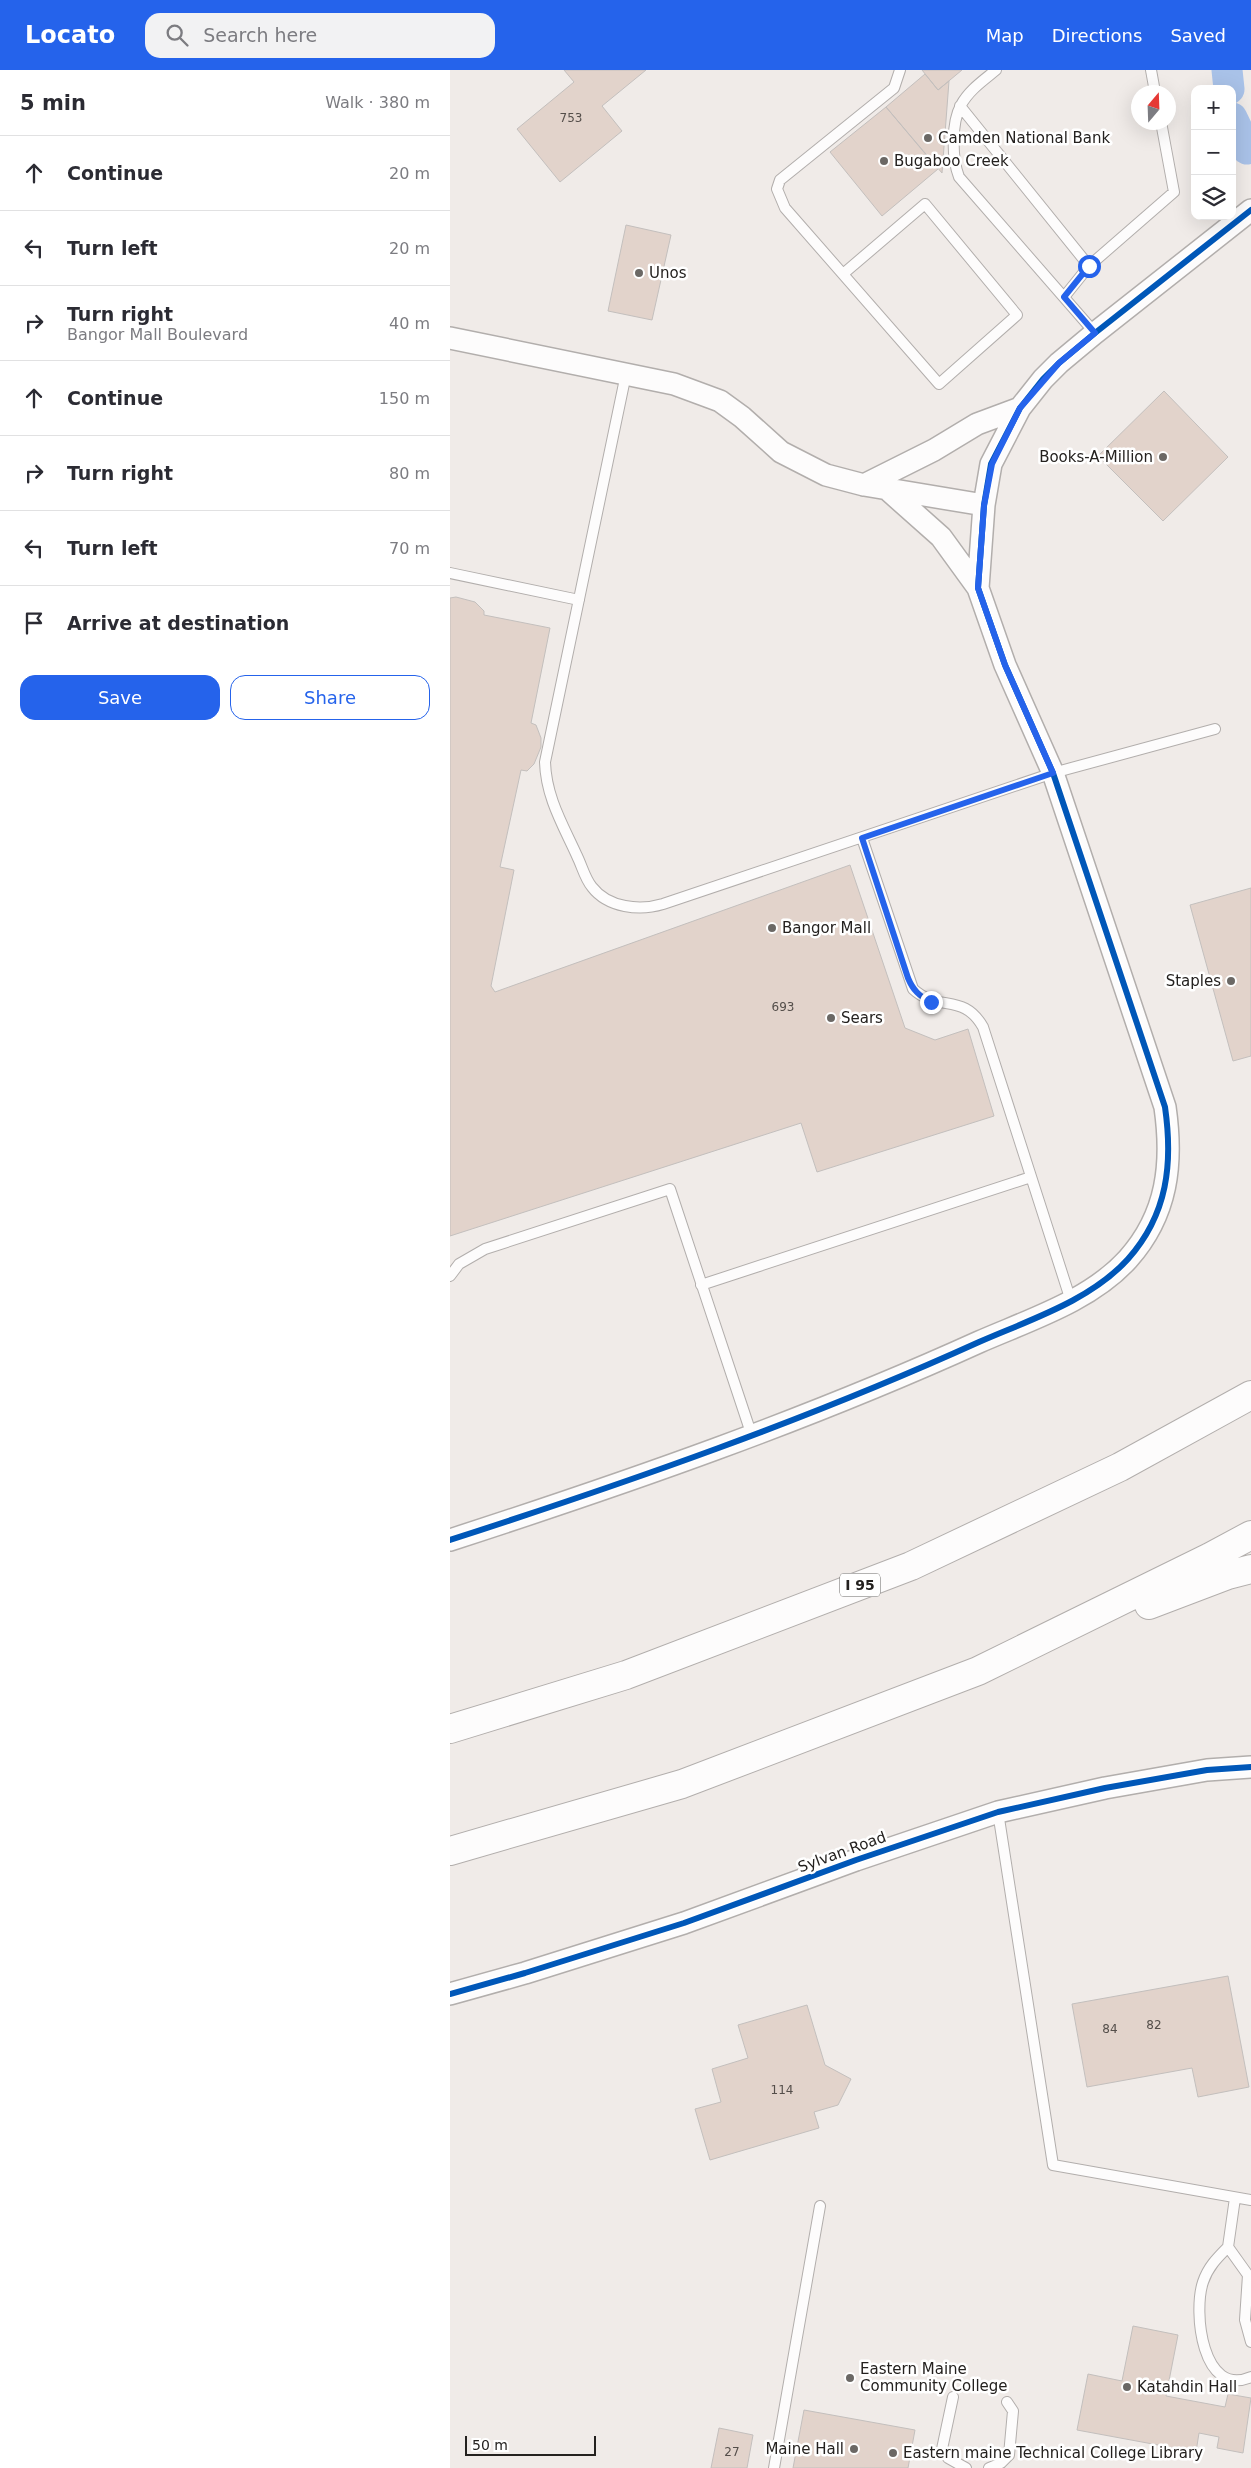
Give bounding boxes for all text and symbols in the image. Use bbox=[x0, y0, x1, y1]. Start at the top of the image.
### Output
search box bbox=[145, 13, 495, 58]
text: Locato bbox=[25, 21, 115, 49]
icon: search bbox=[163, 21, 191, 49]
text: Search here bbox=[203, 24, 317, 46]
text: Map bbox=[986, 25, 1024, 46]
text: Directions bbox=[1052, 25, 1142, 46]
text: Saved bbox=[1170, 25, 1226, 46]
north arrow bbox=[1131, 85, 1176, 130]
map controls bbox=[1191, 85, 1236, 220]
button: + bbox=[1191, 85, 1236, 130]
text: 5 min bbox=[20, 91, 86, 115]
text: Walk · 380 m bbox=[325, 93, 430, 112]
house number: 753 bbox=[560, 111, 582, 125]
place label: Camden National Bank bbox=[938, 129, 1111, 147]
button: − bbox=[1191, 130, 1236, 175]
marker: Camden National Bank bbox=[922, 132, 934, 144]
place label: Bugaboo Creek bbox=[894, 152, 1009, 170]
marker: Bugaboo Creek bbox=[878, 155, 890, 167]
icon: ahead bbox=[20, 159, 48, 187]
text: Continue bbox=[67, 162, 163, 184]
text: 20 m bbox=[389, 164, 430, 183]
button: layers bbox=[1191, 175, 1236, 220]
icon: left bbox=[20, 234, 48, 262]
text: Turn left bbox=[67, 237, 158, 259]
text: 20 m bbox=[389, 239, 430, 258]
route start bbox=[1078, 255, 1101, 278]
place label: Unos bbox=[649, 264, 687, 282]
marker: Unos bbox=[633, 267, 645, 279]
text: Turn right bbox=[67, 303, 173, 325]
icon: right bbox=[20, 309, 48, 337]
text: 40 m bbox=[389, 314, 430, 333]
text: Bangor Mall Boulevard bbox=[67, 325, 248, 344]
icon: ahead bbox=[20, 384, 48, 412]
text: Continue bbox=[67, 387, 163, 409]
text: 150 m bbox=[379, 389, 430, 408]
place label: Books-A-Million bbox=[1039, 448, 1153, 466]
marker: Books-A-Million bbox=[1157, 451, 1169, 463]
icon: right bbox=[20, 459, 48, 487]
text: Turn right bbox=[67, 462, 173, 484]
text: 80 m bbox=[389, 464, 430, 483]
icon: left bbox=[20, 534, 48, 562]
text: Turn left bbox=[67, 537, 158, 559]
text: 70 m bbox=[389, 539, 430, 558]
icon: arrive bbox=[20, 609, 48, 637]
text: Arrive at destination bbox=[67, 612, 289, 634]
button: Save bbox=[20, 675, 220, 720]
button: Share bbox=[230, 675, 430, 720]
place label: Bangor Mall bbox=[782, 919, 871, 937]
marker: Bangor Mall bbox=[766, 922, 778, 934]
place label: Staples bbox=[1166, 972, 1221, 990]
marker: Staples bbox=[1225, 975, 1237, 987]
route end bbox=[920, 991, 943, 1014]
house number: 693 bbox=[772, 1000, 794, 1014]
place label: Sears bbox=[841, 1009, 883, 1027]
marker: Sears bbox=[825, 1012, 837, 1024]
road number: I 95 bbox=[840, 1574, 880, 1596]
street label: Sylvan Road bbox=[795, 1828, 889, 1876]
house number: 82 bbox=[1146, 2018, 1162, 2032]
house number: 84 bbox=[1102, 2022, 1118, 2036]
house number: 114 bbox=[771, 2083, 793, 2097]
place label: Eastern Maine Community College bbox=[860, 2360, 1008, 2395]
marker: Eastern Maine Community College bbox=[844, 2372, 856, 2384]
place label: Katahdin Hall bbox=[1137, 2378, 1237, 2396]
marker: Katahdin Hall bbox=[1121, 2381, 1133, 2393]
scale bar bbox=[465, 2433, 596, 2456]
text: 50 m bbox=[472, 2437, 508, 2453]
place label: Maine Hall bbox=[765, 2440, 844, 2458]
marker: Maine Hall bbox=[848, 2443, 860, 2455]
place label: Eastern maine Technical College Library bbox=[903, 2444, 1203, 2462]
house number: 27 bbox=[724, 2445, 740, 2459]
marker: Eastern maine Technical College Library bbox=[887, 2447, 899, 2459]

